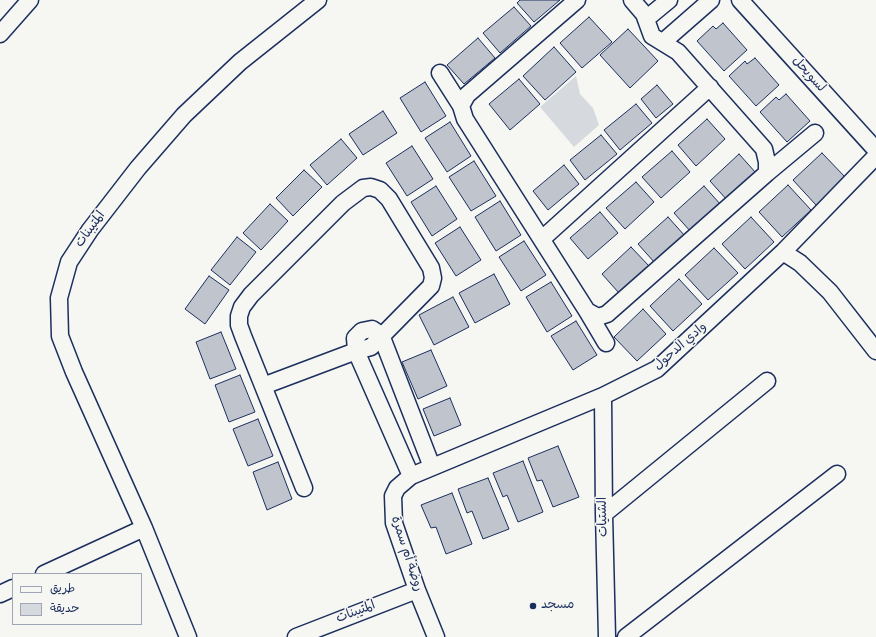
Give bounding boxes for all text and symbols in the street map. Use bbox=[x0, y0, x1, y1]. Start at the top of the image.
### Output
street label: لسويحل bbox=[788, 54, 828, 96]
street label: المتيبنات bbox=[73, 209, 109, 251]
street label: وادي الدحول bbox=[651, 320, 711, 374]
street label: الشتيات bbox=[596, 497, 612, 537]
street label: روضة أم سمرة bbox=[386, 514, 426, 594]
legend bbox=[12, 573, 142, 625]
text: طريق bbox=[50, 580, 75, 598]
street label: المتيبنات bbox=[334, 598, 378, 628]
place label: مسجد bbox=[541, 598, 574, 614]
text: حديقة bbox=[50, 600, 79, 618]
marker: مسجد bbox=[528, 601, 538, 611]

